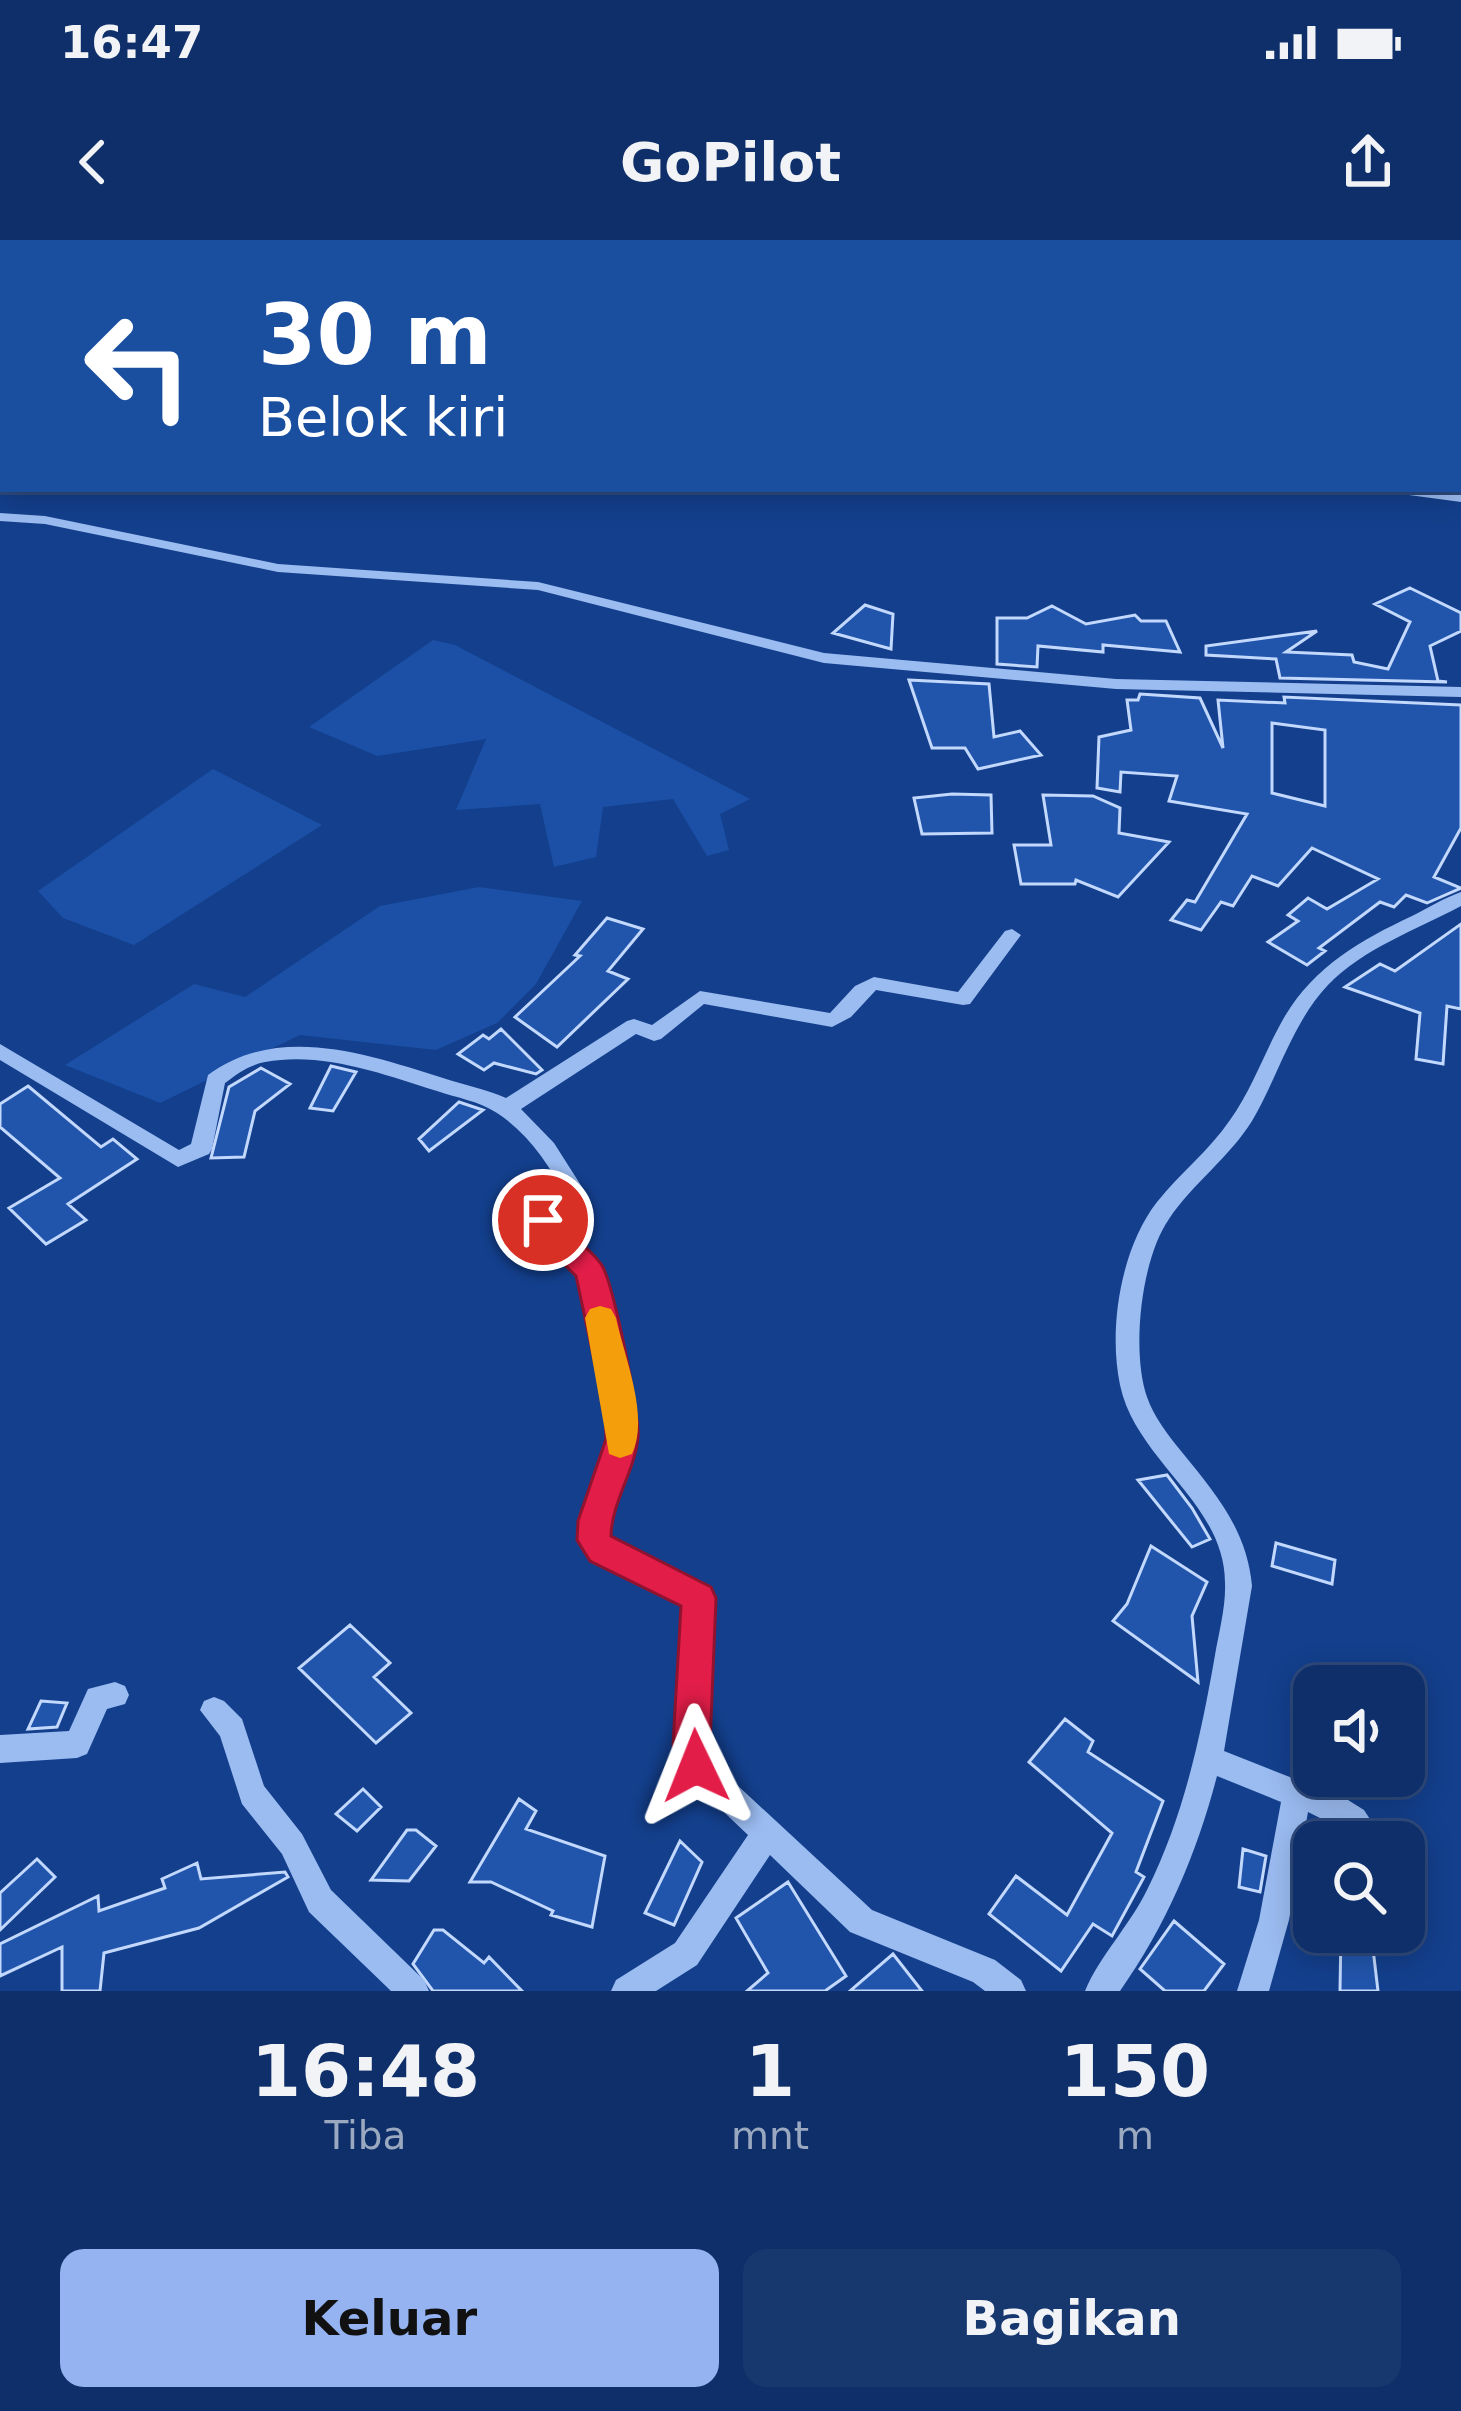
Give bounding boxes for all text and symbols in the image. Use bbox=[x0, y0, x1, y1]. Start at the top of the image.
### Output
text: 16:47 bbox=[60, 16, 203, 69]
icon: back bbox=[60, 129, 126, 195]
icon: share bbox=[1335, 129, 1401, 195]
text: GoPilot bbox=[620, 131, 841, 194]
text: 30 m bbox=[258, 286, 492, 384]
icon: left bbox=[60, 288, 216, 444]
text: Belok kiri bbox=[258, 386, 508, 449]
pin bbox=[492, 1169, 594, 1271]
icon: arrive bbox=[510, 1187, 576, 1253]
map controls bbox=[1293, 1665, 1425, 1953]
button: sound bbox=[1293, 1665, 1425, 1797]
position arrow bbox=[633, 1703, 759, 1829]
button: search bbox=[1293, 1821, 1425, 1953]
text: 16:48 bbox=[251, 2029, 480, 2113]
text: 1 bbox=[745, 2029, 795, 2113]
text: 150 bbox=[1060, 2029, 1210, 2113]
text: Tiba bbox=[324, 2113, 407, 2158]
text: mnt bbox=[731, 2113, 809, 2158]
text: m bbox=[1116, 2113, 1154, 2158]
button: Keluar bbox=[60, 2249, 719, 2387]
button: Bagikan bbox=[743, 2249, 1401, 2387]

